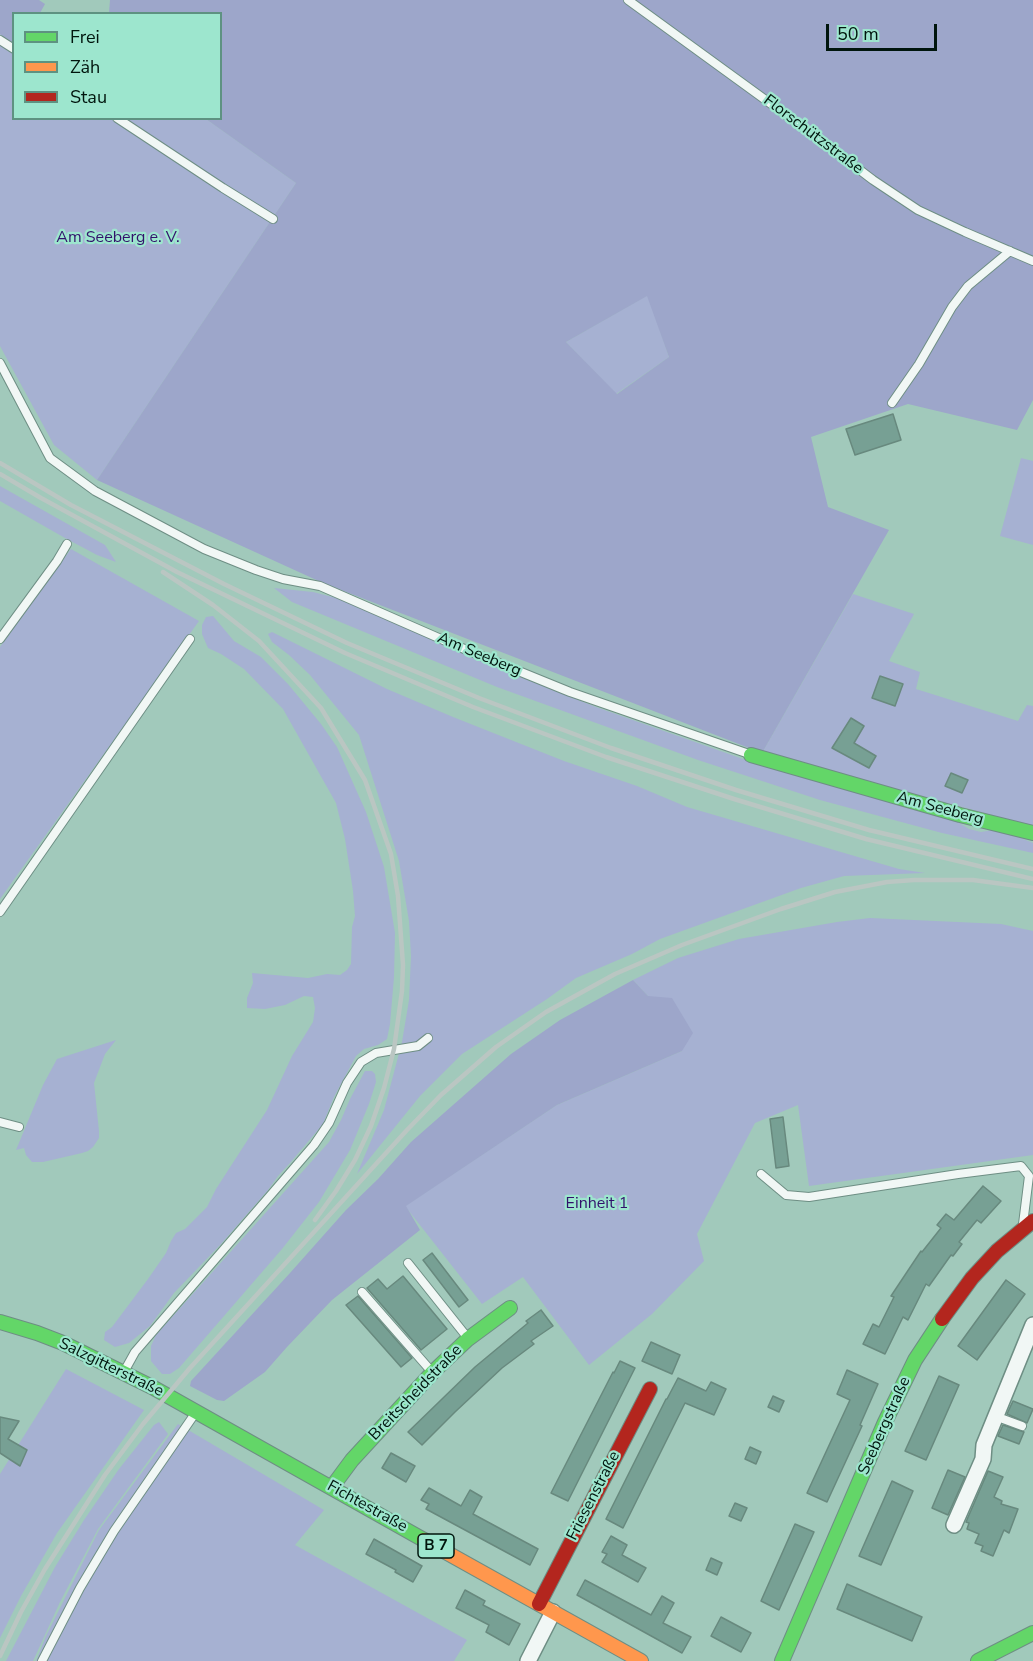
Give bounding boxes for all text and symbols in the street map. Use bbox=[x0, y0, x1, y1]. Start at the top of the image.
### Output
legend bbox=[12, 12, 222, 120]
scale bar bbox=[829, 12, 940, 50]
text: 50 m bbox=[837, 22, 879, 46]
text: Frei bbox=[70, 25, 100, 49]
text: Zäh bbox=[70, 55, 100, 79]
text: Stau bbox=[70, 85, 107, 109]
street label: Florschützstraße bbox=[759, 91, 867, 179]
park label: Am Seeberg e. V. bbox=[56, 228, 180, 248]
street label: Am Seeberg bbox=[434, 629, 524, 681]
street label: Am Seeberg bbox=[894, 788, 986, 830]
park label: Einheit 1 bbox=[566, 1194, 628, 1214]
street label: Salzgitterstraße bbox=[55, 1334, 167, 1402]
street label: Breitscheidstraße bbox=[365, 1341, 467, 1445]
street label: Seebergstraße bbox=[855, 1374, 915, 1478]
street label: Friesenstraße bbox=[563, 1448, 625, 1544]
street label: Fichtestraße bbox=[324, 1477, 410, 1537]
road number: B 7 bbox=[418, 1534, 454, 1558]

